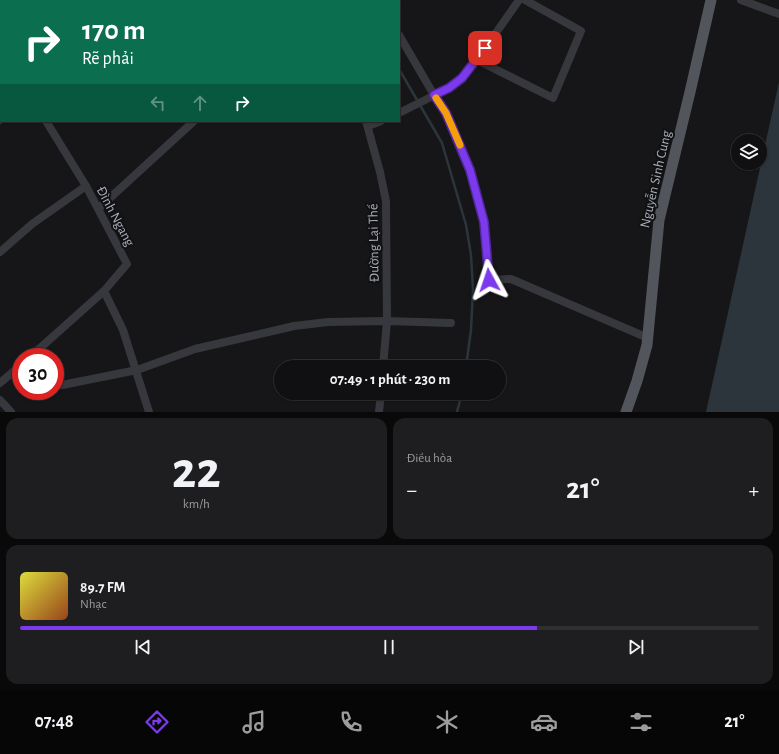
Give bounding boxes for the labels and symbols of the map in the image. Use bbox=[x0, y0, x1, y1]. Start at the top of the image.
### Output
pin bbox=[468, 31, 502, 65]
street label: Nguyễn Sinh Cung bbox=[636, 128, 674, 229]
street label: Đình Ngang bbox=[93, 184, 137, 249]
street label: Đường Lại Thế bbox=[365, 204, 382, 282]
position arrow bbox=[468, 259, 510, 301]
speed limit sign: 30 bbox=[12, 348, 64, 400]

